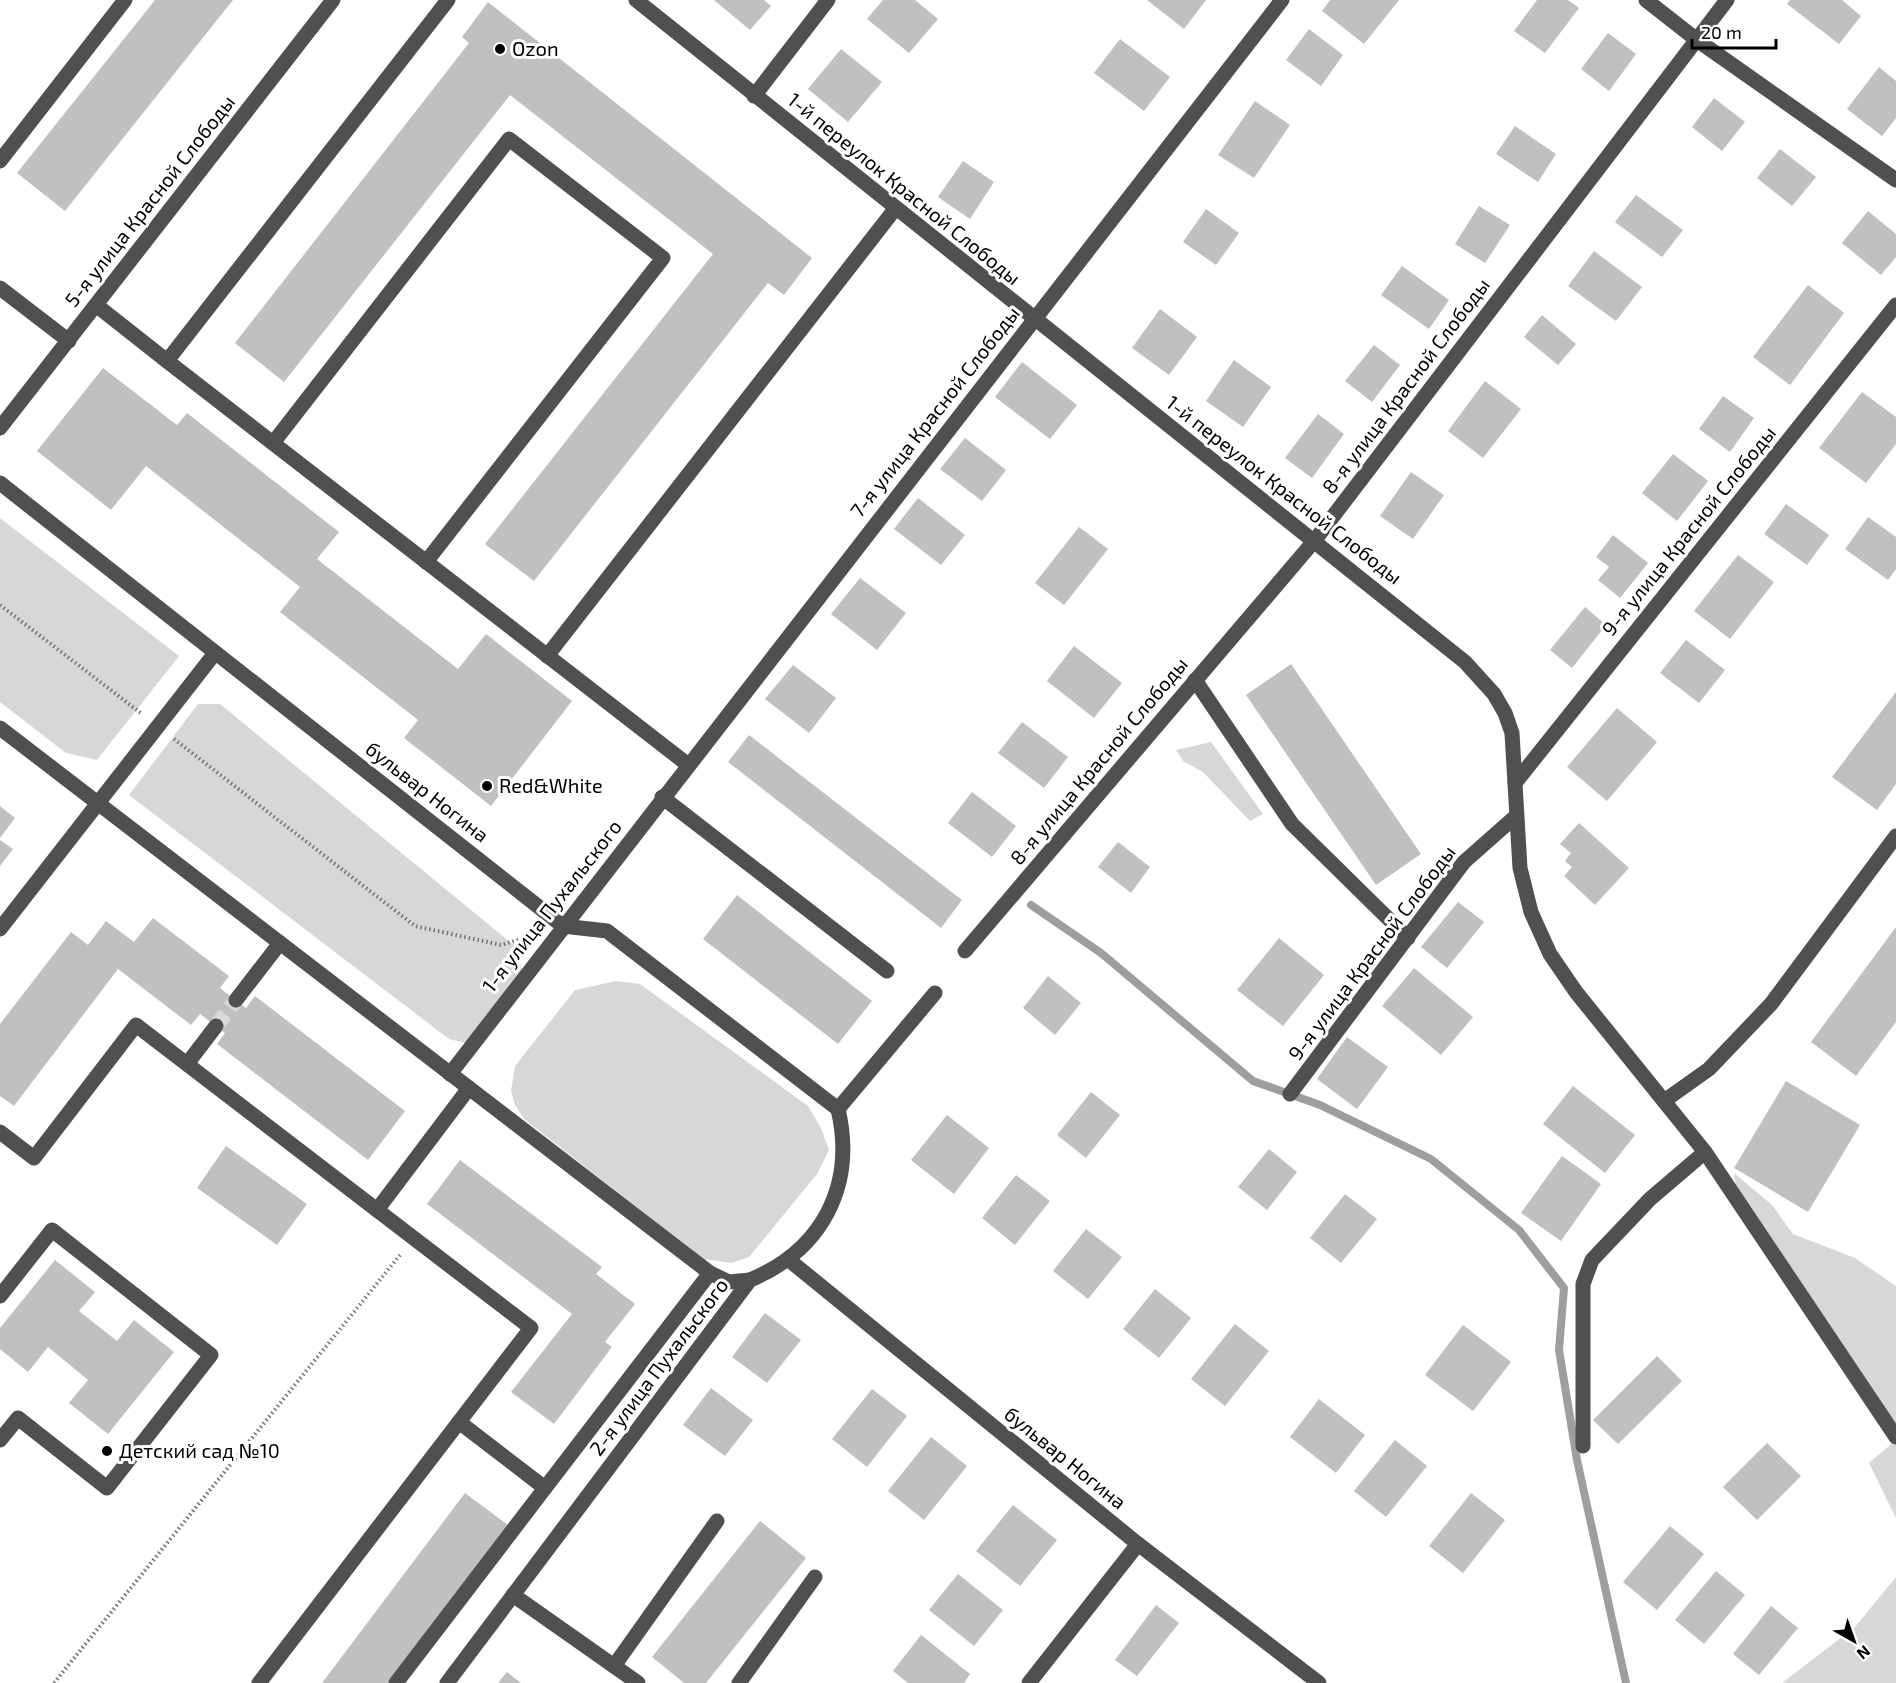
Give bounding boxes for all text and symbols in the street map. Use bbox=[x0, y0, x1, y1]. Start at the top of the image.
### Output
scale bar bbox=[1692, 12, 1776, 50]
text: 20 m bbox=[1701, 21, 1742, 43]
place label: Ozon bbox=[512, 36, 559, 60]
marker: Ozon bbox=[493, 42, 507, 56]
street label: 1-й переулок Красной Слободы bbox=[783, 87, 1026, 290]
street label: 5-я улица Красной Слободы bbox=[59, 90, 240, 312]
street label: 8-я улица Красной Слободы bbox=[1316, 273, 1495, 498]
street label: 7-я улица Красной Слободы bbox=[844, 301, 1025, 522]
street label: 1-й переулок Красной Слободы bbox=[1161, 390, 1407, 589]
street label: 9-я улица Красной Слободы bbox=[1596, 421, 1781, 641]
street label: 8-я улица Красной Слободы bbox=[1004, 652, 1193, 870]
street label: бульвар Ногина bbox=[361, 736, 494, 847]
place label: Red&White bbox=[499, 773, 603, 797]
marker: Red&White bbox=[480, 779, 494, 793]
street label: 1-я улица Пухальского bbox=[476, 814, 627, 997]
street label: 9-я улица Красной Слободы bbox=[1283, 840, 1461, 1065]
street label: 2-я улица Пухальского bbox=[584, 1273, 733, 1460]
street label: бульвар Ногина bbox=[999, 1401, 1131, 1514]
place label: Детский сад №10 bbox=[119, 1438, 280, 1462]
marker: Детский сад №10 bbox=[100, 1444, 114, 1458]
north arrow bbox=[1824, 1611, 1884, 1671]
text: N bbox=[1853, 1642, 1874, 1664]

